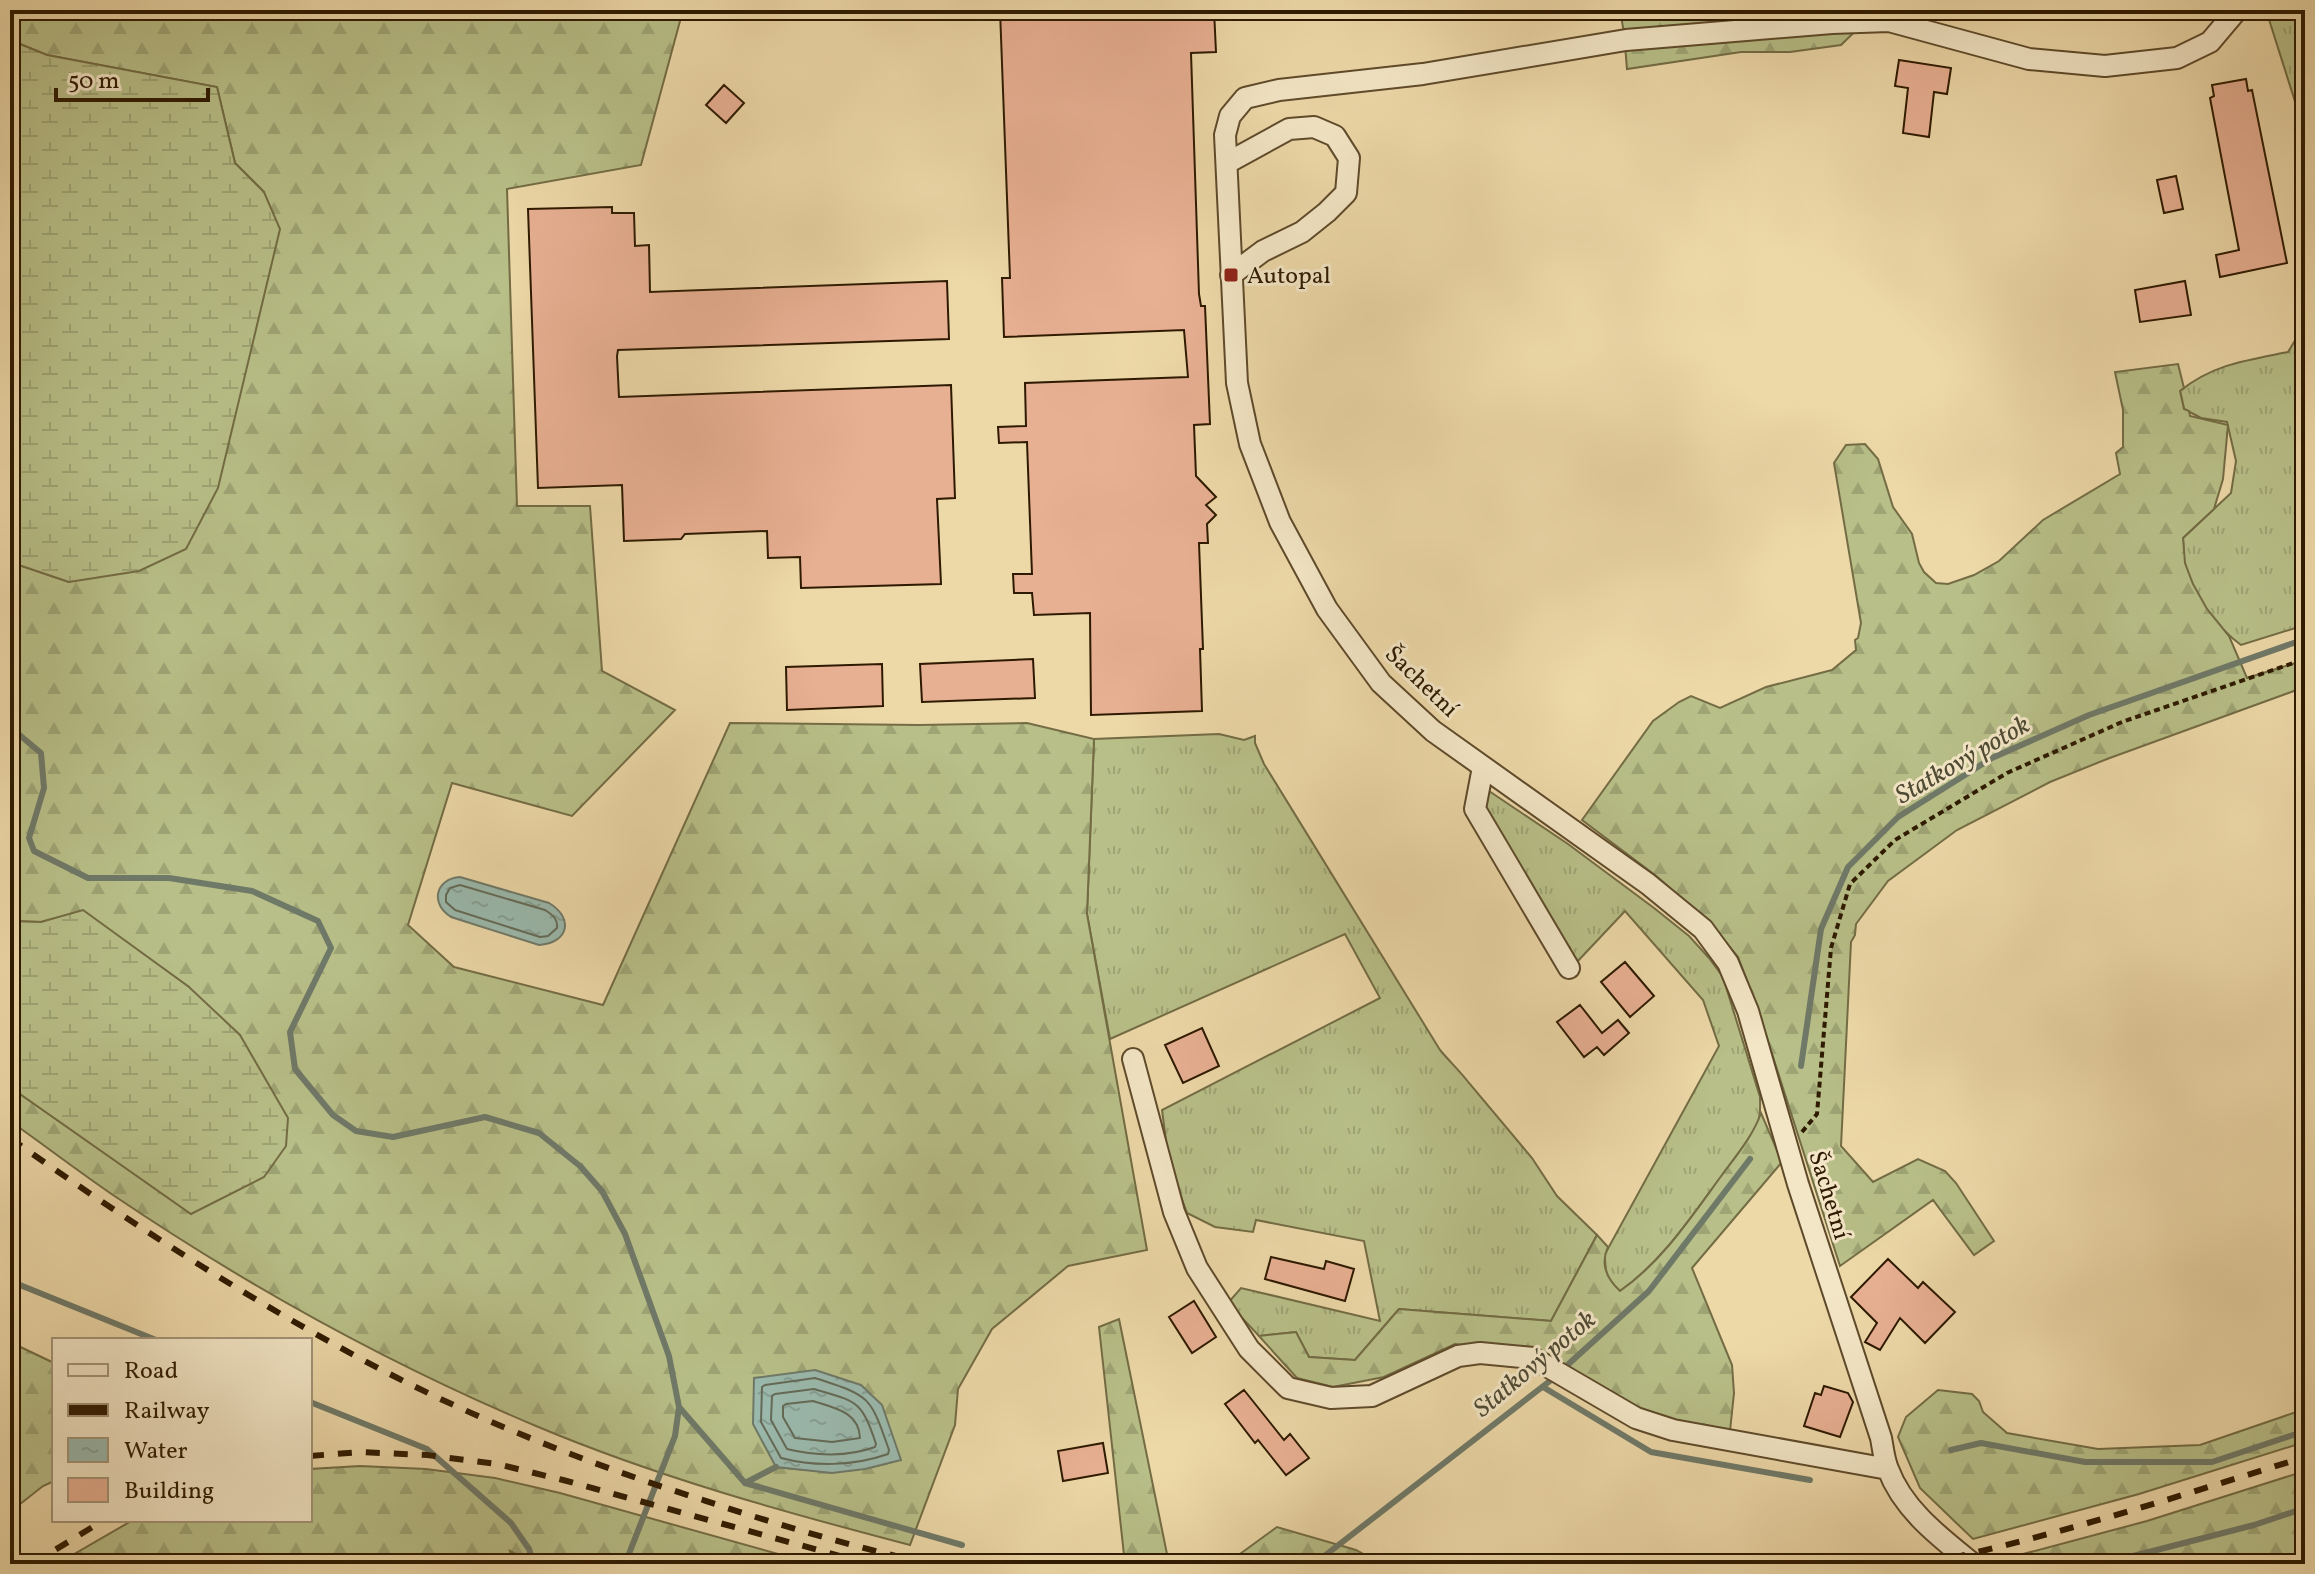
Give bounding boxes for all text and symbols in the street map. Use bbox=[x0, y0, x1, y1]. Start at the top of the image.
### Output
scale bar bbox=[56, 52, 208, 102]
text: 50 m bbox=[68, 65, 120, 99]
place label: Autopal bbox=[1247, 260, 1331, 294]
marker: Autopal bbox=[1222, 266, 1240, 284]
street label: Šachetní bbox=[1376, 639, 1465, 726]
water label: Statkový potok bbox=[1889, 708, 2037, 814]
street label: Šachetní bbox=[1799, 1147, 1858, 1244]
water label: Statkový potok bbox=[1466, 1303, 1604, 1427]
legend bbox=[52, 1338, 312, 1522]
text: Road bbox=[124, 1355, 178, 1389]
text: Railway bbox=[124, 1395, 210, 1429]
text: Water bbox=[124, 1435, 188, 1469]
text: Building bbox=[124, 1475, 214, 1509]

